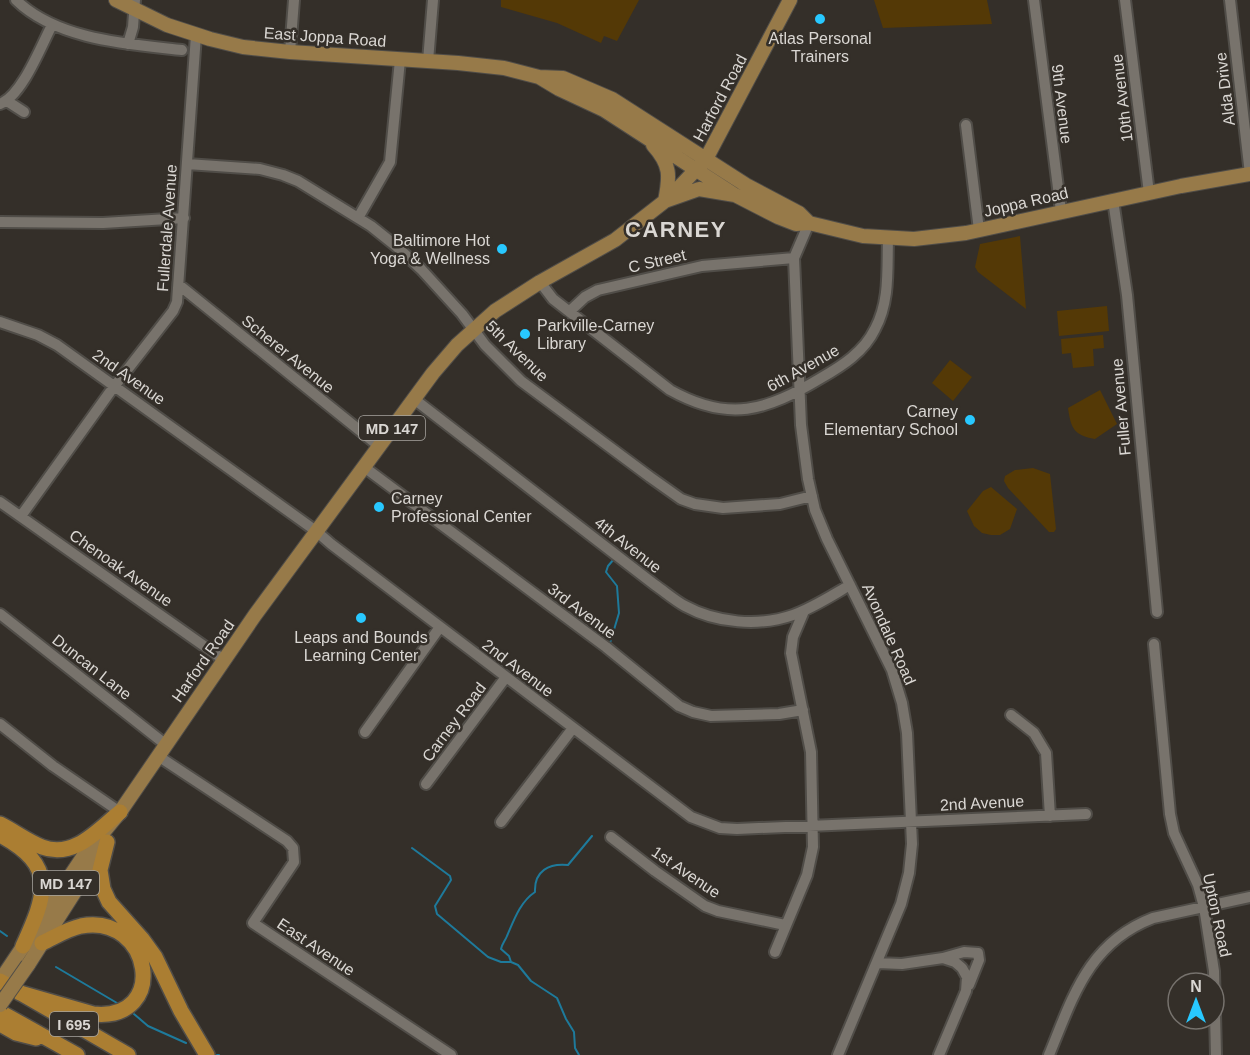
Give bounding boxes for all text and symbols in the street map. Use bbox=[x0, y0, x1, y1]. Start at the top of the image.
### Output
marker: Atlas Personal Trainers bbox=[813, 12, 827, 26]
street label: East Joppa Road bbox=[263, 24, 387, 50]
place label: Atlas Personal Trainers bbox=[768, 30, 872, 65]
street label: Alda Drive bbox=[1212, 51, 1238, 127]
street label: Harford Road bbox=[690, 52, 750, 144]
street label: 10th Avenue bbox=[1108, 53, 1136, 143]
street label: 9th Avenue bbox=[1049, 63, 1075, 145]
street label: Fullerdale Avenue bbox=[154, 164, 180, 292]
street label: Joppa Road bbox=[982, 184, 1070, 220]
district label: CARNEY bbox=[625, 217, 727, 242]
place label: Baltimore Hot Yoga & Wellness bbox=[370, 232, 491, 267]
marker: Baltimore Hot Yoga & Wellness bbox=[495, 242, 509, 256]
street label: C Street bbox=[626, 246, 688, 276]
street label: Scherer Avenue bbox=[239, 312, 338, 396]
street label: 5th Avenue bbox=[482, 317, 552, 385]
place label: Parkville-Carney Library bbox=[537, 317, 654, 352]
marker: Parkville-Carney Library bbox=[518, 327, 532, 341]
street label: 6th Avenue bbox=[764, 341, 842, 395]
street label: 2nd Avenue bbox=[90, 346, 168, 408]
street label: Fuller Avenue bbox=[1108, 358, 1134, 456]
place label: Carney Elementary School bbox=[824, 403, 958, 438]
marker: Carney Elementary School bbox=[963, 413, 977, 427]
road number: MD 147 bbox=[359, 416, 425, 440]
place label: Carney Professional Center bbox=[391, 490, 532, 525]
marker: Carney Professional Center bbox=[372, 500, 386, 514]
street label: 4th Avenue bbox=[591, 514, 665, 576]
street label: Chenoak Avenue bbox=[66, 526, 176, 610]
street label: 3rd Avenue bbox=[545, 580, 619, 642]
street label: Avondale Road bbox=[859, 581, 919, 687]
marker: Leaps and Bounds Learning Center bbox=[354, 611, 368, 625]
street label: Harford Road bbox=[168, 617, 238, 705]
place label: Leaps and Bounds Learning Center bbox=[294, 629, 428, 664]
street label: Duncan Lane bbox=[49, 631, 135, 703]
street label: 2nd Avenue bbox=[479, 636, 557, 700]
street label: Carney Road bbox=[419, 679, 489, 765]
street label: 2nd Avenue bbox=[939, 792, 1025, 814]
street label: 1st Avenue bbox=[649, 843, 724, 901]
road number: MD 147 bbox=[33, 871, 99, 895]
street label: Upton Road bbox=[1200, 871, 1234, 959]
street label: East Avenue bbox=[274, 915, 358, 979]
north arrow bbox=[1166, 971, 1226, 1031]
text: N bbox=[1190, 978, 1202, 995]
road number: I 695 bbox=[50, 1012, 98, 1036]

